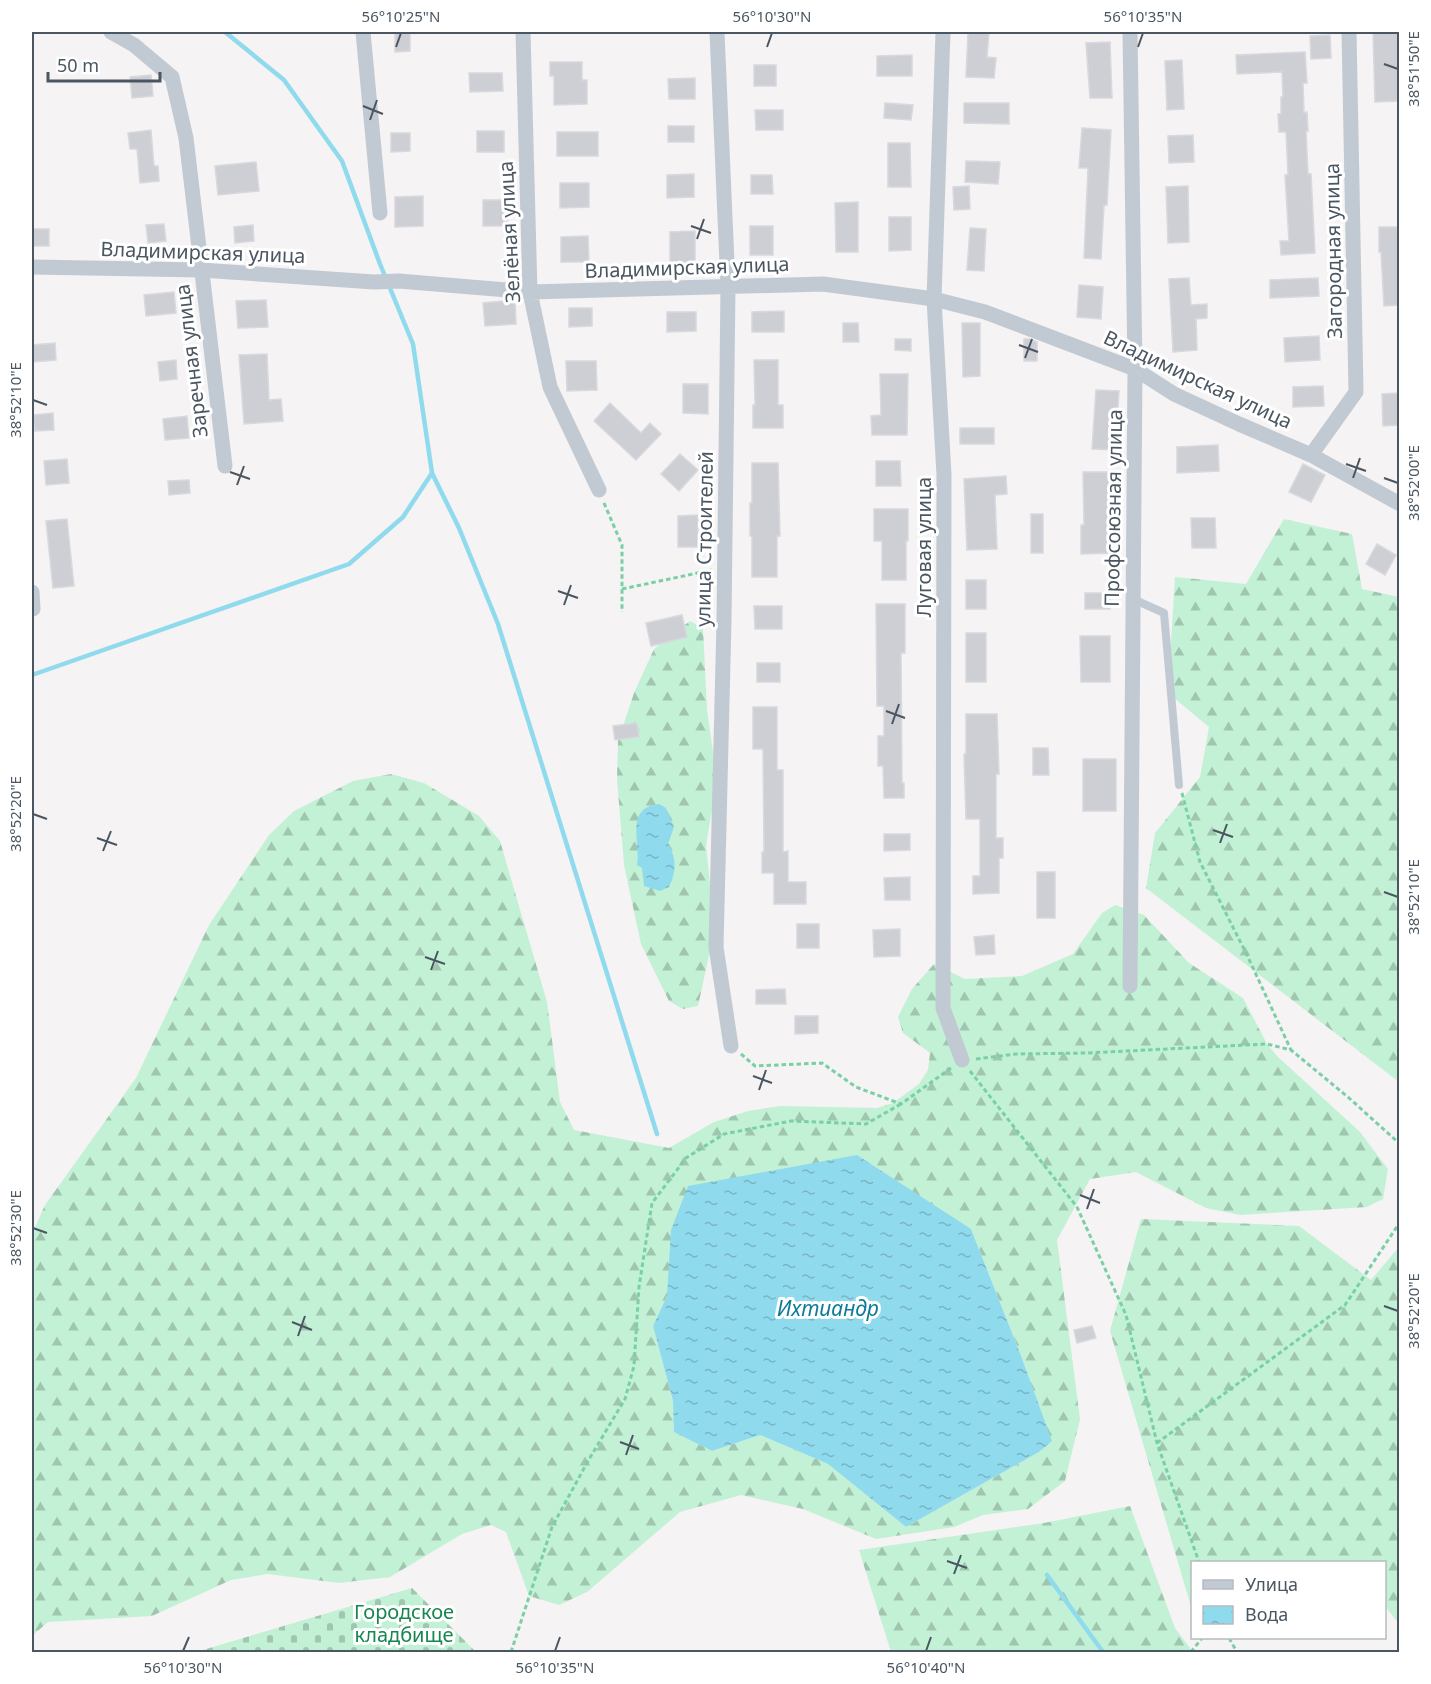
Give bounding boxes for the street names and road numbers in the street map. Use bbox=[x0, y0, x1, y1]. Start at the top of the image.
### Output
street label: Зелёная улица bbox=[492, 160, 526, 304]
street label: Загородная улица bbox=[1318, 163, 1348, 339]
street label: Владимирская улица bbox=[100, 235, 306, 269]
street label: Владимирская улица bbox=[584, 250, 790, 284]
street label: Заречная улица bbox=[168, 283, 214, 439]
street label: Владимирская улица bbox=[1099, 323, 1297, 435]
street label: Профсоюзная улица bbox=[1098, 409, 1128, 607]
street label: улица Строителей bbox=[689, 451, 719, 627]
street label: Луговая улица bbox=[910, 477, 937, 617]

